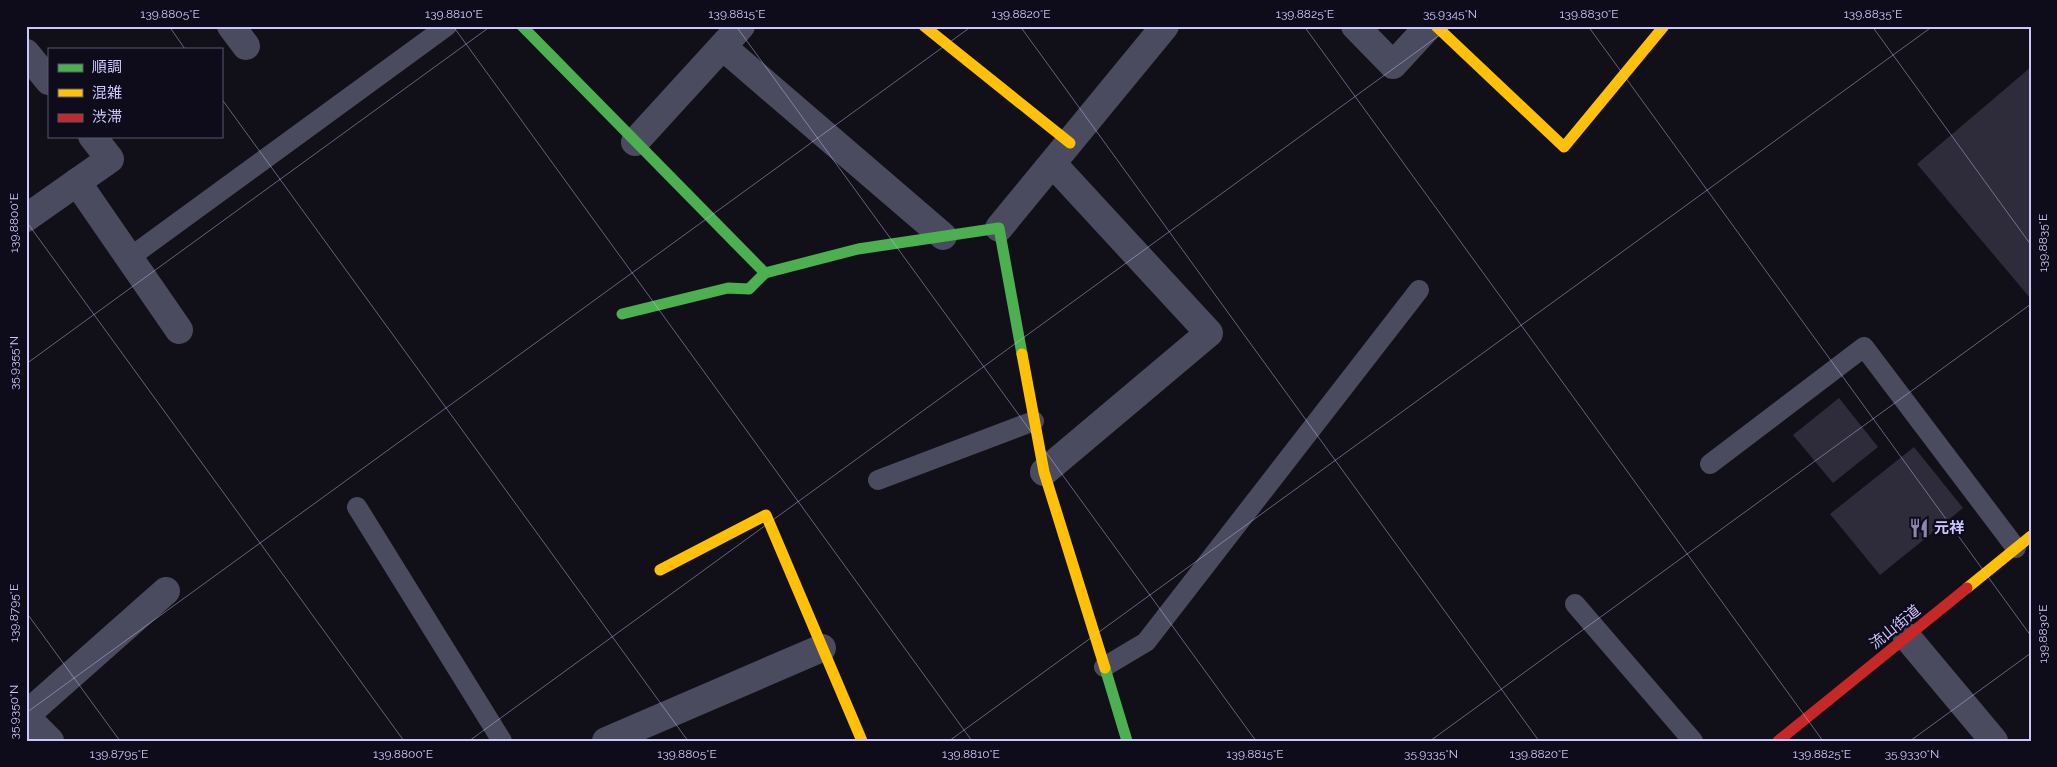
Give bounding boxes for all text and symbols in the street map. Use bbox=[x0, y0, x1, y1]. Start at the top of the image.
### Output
text: 139.8805°E bbox=[140, 7, 200, 21]
text: 139.8810°E bbox=[425, 7, 483, 21]
text: 139.8815°E bbox=[708, 7, 766, 21]
text: 139.8820°E bbox=[992, 7, 1050, 21]
text: 139.8825°E bbox=[1276, 7, 1334, 21]
text: 35.9345°N bbox=[1423, 7, 1477, 21]
text: 139.8830°E bbox=[1559, 7, 1619, 21]
text: 139.8835°E bbox=[1844, 7, 1902, 21]
legend bbox=[48, 48, 222, 138]
text: 順調 bbox=[92, 58, 122, 76]
text: 混雑 bbox=[92, 84, 122, 102]
text: 渋滞 bbox=[92, 108, 122, 126]
text: 139.8800°E bbox=[7, 193, 21, 253]
text: 139.8835°E bbox=[2036, 214, 2050, 272]
text: 35.9355°N bbox=[7, 336, 21, 390]
restaurant icon: 元祥 bbox=[1908, 517, 1930, 539]
place label: 元祥 bbox=[1934, 519, 1964, 537]
text: 139.8795°E bbox=[7, 584, 21, 642]
street label: 流山街道 bbox=[1866, 601, 1924, 653]
text: 139.8830°E bbox=[2036, 604, 2050, 664]
text: 35.9350°N bbox=[7, 685, 21, 739]
text: 139.8795°E bbox=[90, 747, 148, 761]
text: 139.8800°E bbox=[373, 747, 433, 761]
text: 139.8805°E bbox=[657, 747, 717, 761]
text: 139.8810°E bbox=[942, 747, 1000, 761]
text: 139.8815°E bbox=[1226, 747, 1284, 761]
text: 35.9335°N bbox=[1404, 747, 1458, 761]
text: 139.8820°E bbox=[1510, 747, 1568, 761]
text: 139.8825°E bbox=[1793, 747, 1851, 761]
text: 35.9330°N bbox=[1885, 747, 1939, 761]

